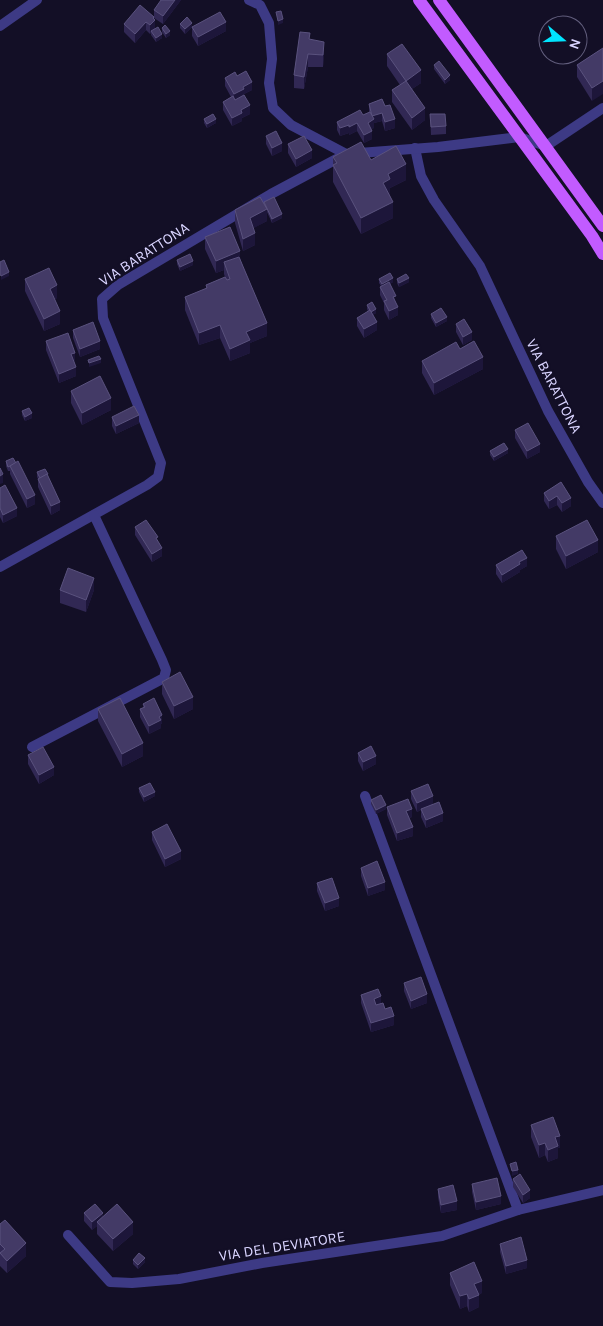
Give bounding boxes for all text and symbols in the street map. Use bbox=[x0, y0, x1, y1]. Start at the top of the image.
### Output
north arrow bbox=[538, 15, 588, 65]
text: N bbox=[565, 37, 584, 52]
street label: VIA BARATTONA bbox=[96, 218, 193, 290]
street label: VIA BARATTONA bbox=[522, 336, 586, 437]
street label: VIA DEL DEVIATORE bbox=[218, 1227, 346, 1265]

